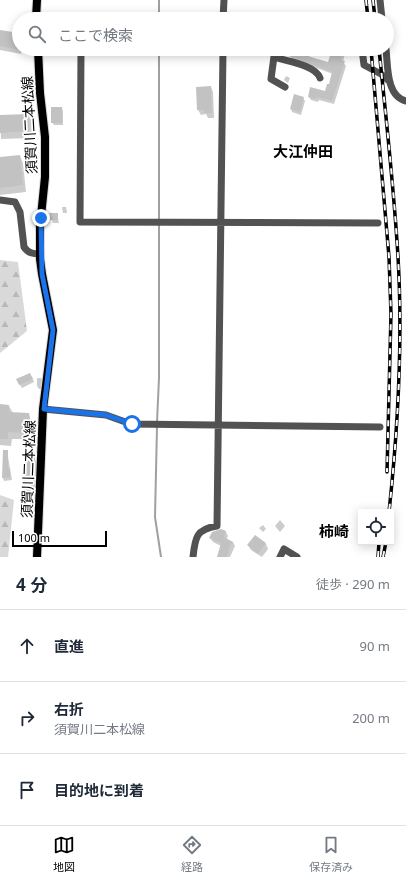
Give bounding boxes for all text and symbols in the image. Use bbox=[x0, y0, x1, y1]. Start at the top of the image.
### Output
search box bbox=[12, 12, 394, 56]
icon: search bbox=[26, 23, 48, 45]
text: ここで検索 bbox=[58, 25, 133, 45]
street label: 須賀川二本松線 bbox=[17, 76, 41, 174]
district label: 大江仲田 bbox=[273, 141, 333, 161]
route end bbox=[32, 209, 50, 227]
route start bbox=[123, 415, 141, 433]
street label: 須賀川二本松線 bbox=[17, 420, 39, 518]
map controls bbox=[358, 509, 394, 545]
button: locate bbox=[358, 509, 394, 545]
district label: 柿崎 bbox=[319, 521, 349, 541]
scale bar bbox=[12, 529, 107, 548]
text: 100 m bbox=[18, 530, 50, 545]
text: 4 分 bbox=[16, 573, 47, 596]
text: 徒歩 · 290 m bbox=[316, 575, 390, 593]
icon: ahead bbox=[16, 635, 38, 657]
text: 直進 bbox=[54, 636, 84, 656]
text: 90 m bbox=[360, 637, 390, 655]
text: 右折 bbox=[54, 699, 84, 719]
icon: right bbox=[16, 707, 38, 729]
text: 200 m bbox=[352, 709, 390, 727]
text: 須賀川二本松線 bbox=[54, 720, 145, 738]
icon: arrive bbox=[16, 779, 38, 801]
text: 目的地に到着 bbox=[54, 780, 144, 800]
tab: 地図 bbox=[53, 834, 75, 874]
tab: 経路 bbox=[181, 834, 203, 874]
tab: 保存済み bbox=[309, 834, 353, 874]

